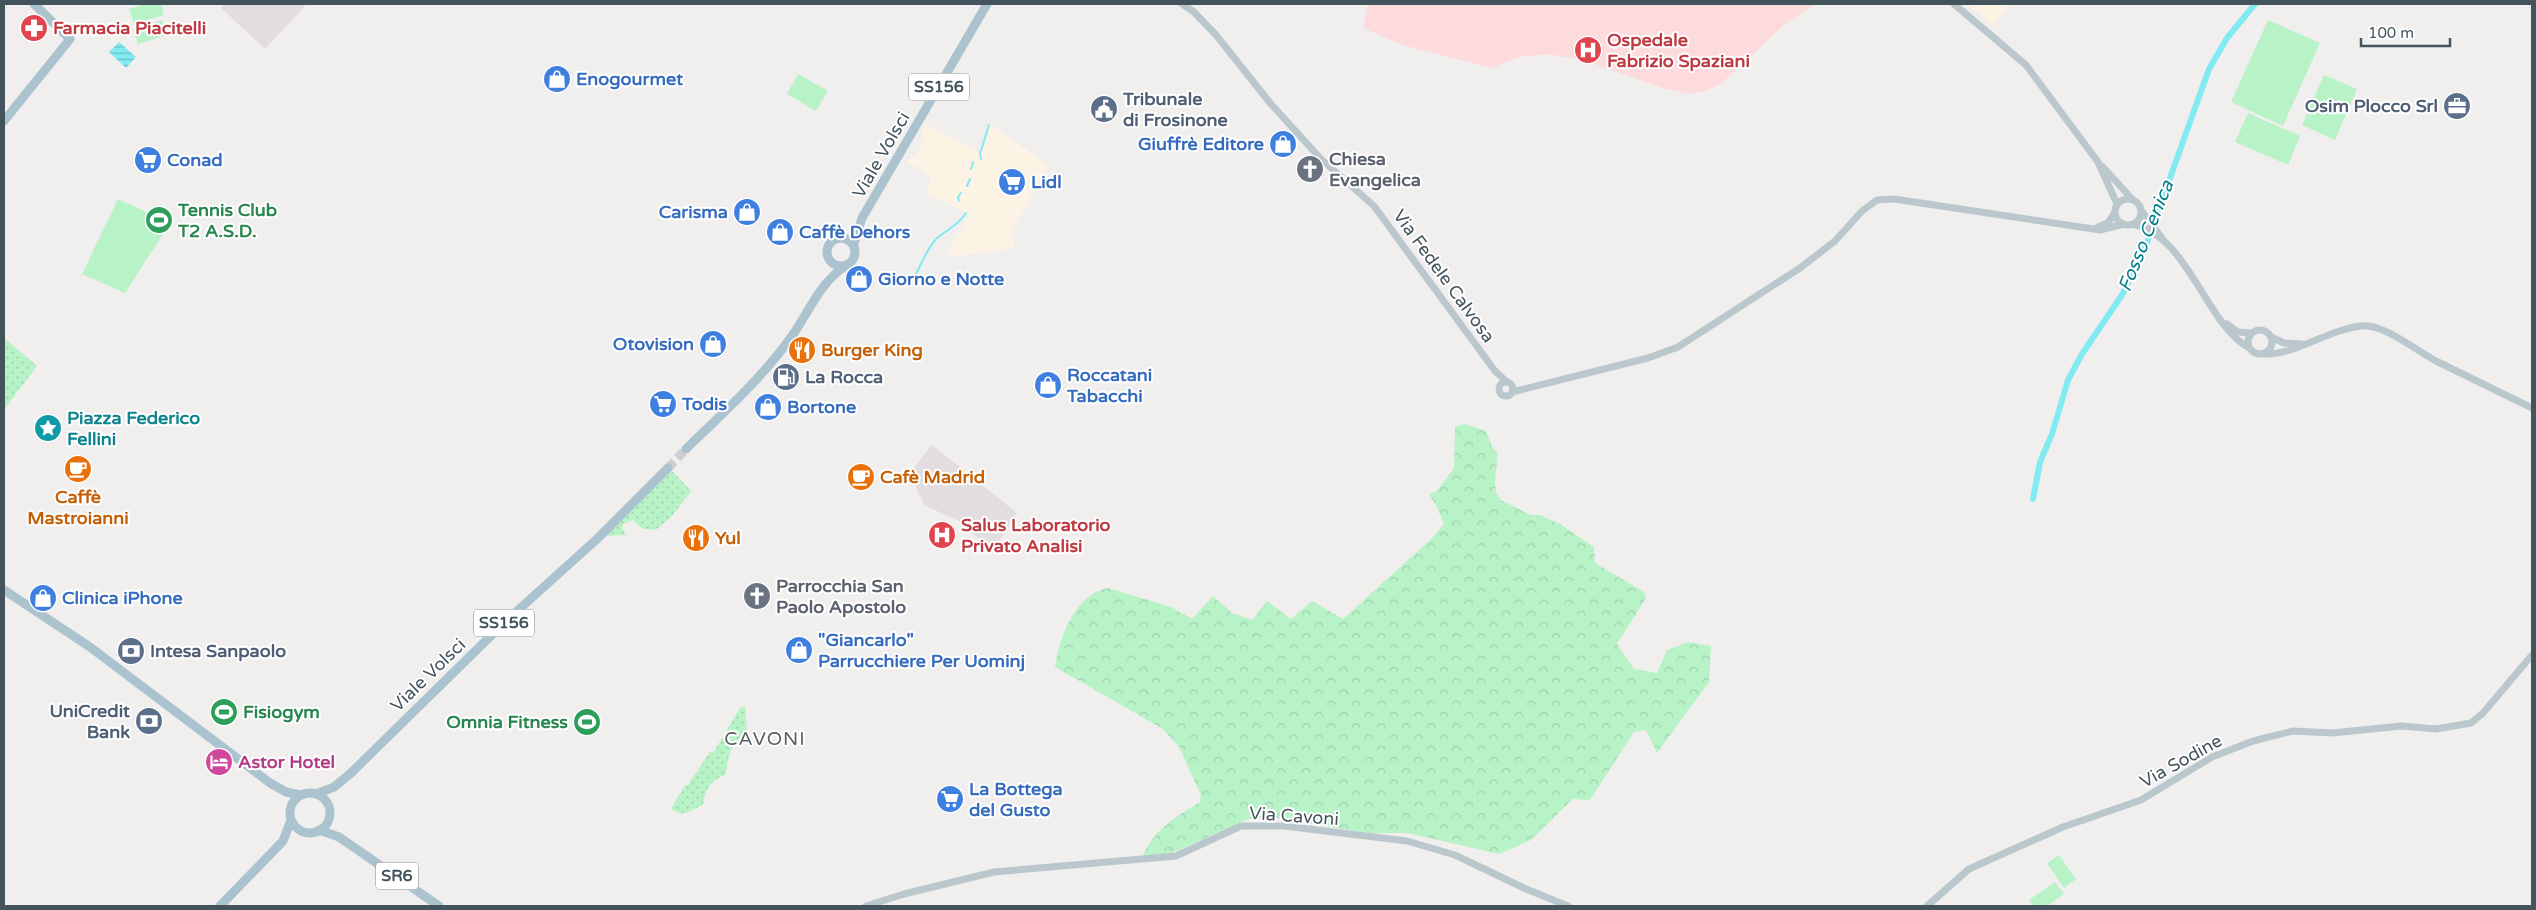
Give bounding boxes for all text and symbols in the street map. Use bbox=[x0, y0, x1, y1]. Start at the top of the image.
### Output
pharmacy icon: Farmacia Piacitelli bbox=[19, 13, 49, 43]
scale bar bbox=[2361, 15, 2450, 47]
place label: Farmacia Piacitelli bbox=[53, 17, 206, 39]
text: 100 m bbox=[2368, 24, 2414, 42]
place label: Ospedale Fabrizio Spaziani bbox=[1607, 29, 1750, 72]
hospital icon: Ospedale Fabrizio Spaziani bbox=[1573, 35, 1603, 65]
shop icon: Enogourmet bbox=[542, 64, 572, 94]
place label: Enogourmet bbox=[576, 68, 683, 90]
road number: SS156 bbox=[909, 74, 969, 100]
place label: Tribunale di Frosinone bbox=[1122, 88, 1228, 131]
office icon: Osim Plocco Srl bbox=[2442, 91, 2472, 121]
public building icon: Tribunale di Frosinone bbox=[1089, 94, 1119, 124]
place label: Osim Plocco Srl bbox=[2305, 95, 2438, 117]
street label: Viale Volsci bbox=[847, 108, 915, 202]
shop icon: Giuffrè Editore bbox=[1268, 129, 1298, 159]
place label: Giuffrè Editore bbox=[1138, 133, 1264, 155]
supermarket icon: Conad bbox=[133, 145, 163, 175]
place label: Chiesa Evangelica bbox=[1329, 148, 1421, 191]
place label: Conad bbox=[167, 149, 223, 171]
church icon: Chiesa Evangelica bbox=[1295, 154, 1325, 184]
supermarket icon: Lidl bbox=[997, 167, 1027, 197]
place label: Lidl bbox=[1031, 171, 1062, 193]
water label: Fosso Cenica bbox=[2114, 176, 2179, 295]
shop icon: Carisma bbox=[732, 197, 762, 227]
place label: Tennis Club T2 A.S.D. bbox=[177, 199, 277, 242]
place label: Carisma bbox=[659, 201, 728, 223]
sports icon: Tennis Club T2 A.S.D. bbox=[144, 205, 174, 235]
street label: Via Fedele Calvosa bbox=[1388, 205, 1500, 347]
shop icon: Caffè Dehors bbox=[765, 217, 795, 247]
place label: Caffè Dehors bbox=[799, 221, 911, 243]
shop icon: Giorno e Notte bbox=[844, 264, 874, 294]
place label: Giorno e Notte bbox=[878, 268, 1004, 290]
shop icon: Otovision bbox=[698, 329, 728, 359]
place label: Otovision bbox=[613, 333, 694, 355]
restaurant icon: Burger King bbox=[787, 335, 817, 365]
place label: Burger King bbox=[821, 339, 923, 361]
fuel station icon: La Rocca bbox=[771, 362, 801, 392]
place label: Roccatani Tabacchi bbox=[1066, 364, 1152, 407]
place label: La Rocca bbox=[805, 366, 883, 388]
shop icon: Roccatani Tabacchi bbox=[1033, 370, 1063, 400]
supermarket icon: Todis bbox=[648, 389, 678, 419]
shop icon: Bortone bbox=[753, 392, 783, 422]
place label: Todis bbox=[681, 393, 728, 415]
place label: Bortone bbox=[787, 396, 856, 418]
place label: Piazza Federico Fellini bbox=[67, 407, 200, 450]
place icon: Piazza Federico Fellini bbox=[33, 413, 63, 443]
cafe icon: Caffè Mastroianni bbox=[63, 454, 93, 484]
cafe icon: Cafè Madrid bbox=[846, 462, 876, 492]
place label: Cafè Madrid bbox=[880, 466, 985, 488]
place label: Caffè Mastroianni bbox=[27, 486, 129, 529]
place label: Salus Laboratorio Privato Analisi bbox=[961, 514, 1111, 557]
hospital icon: Salus Laboratorio Privato Analisi bbox=[927, 520, 957, 550]
restaurant icon: Yul bbox=[681, 523, 711, 553]
place label: Yul bbox=[715, 527, 741, 549]
place label: Parrocchia San Paolo Apostolo bbox=[776, 575, 906, 618]
church icon: Parrocchia San Paolo Apostolo bbox=[742, 581, 772, 611]
shop icon: Clinica iPhone bbox=[28, 583, 58, 613]
place label: Clinica iPhone bbox=[62, 587, 183, 609]
road number: SS156 bbox=[474, 610, 534, 636]
place label: "Giancarlo" Parrucchiere Per Uominj bbox=[818, 629, 1025, 672]
street label: Viale Volsci bbox=[386, 634, 470, 716]
shop icon: "Giancarlo" Parrucchiere Per Uominj bbox=[784, 635, 814, 665]
bank icon: Intesa Sanpaolo bbox=[116, 636, 146, 666]
place label: Intesa Sanpaolo bbox=[150, 640, 286, 662]
sports icon: Fisiogym bbox=[209, 697, 239, 727]
place label: UniCredit Bank bbox=[50, 700, 130, 743]
place label: Fisiogym bbox=[243, 701, 320, 723]
bank icon: UniCredit Bank bbox=[134, 706, 164, 736]
sports icon: Omnia Fitness bbox=[572, 707, 602, 737]
place label: Omnia Fitness bbox=[446, 711, 568, 733]
district label: CAVONI bbox=[724, 728, 806, 750]
street label: Via Sodine bbox=[2136, 729, 2226, 793]
hotel icon: Astor Hotel bbox=[204, 747, 234, 777]
place label: Astor Hotel bbox=[238, 751, 335, 773]
place label: La Bottega del Gusto bbox=[969, 778, 1063, 821]
supermarket icon: La Bottega del Gusto bbox=[935, 784, 965, 814]
street label: Via Cavoni bbox=[1248, 802, 1340, 830]
road number: SR6 bbox=[376, 862, 418, 889]

